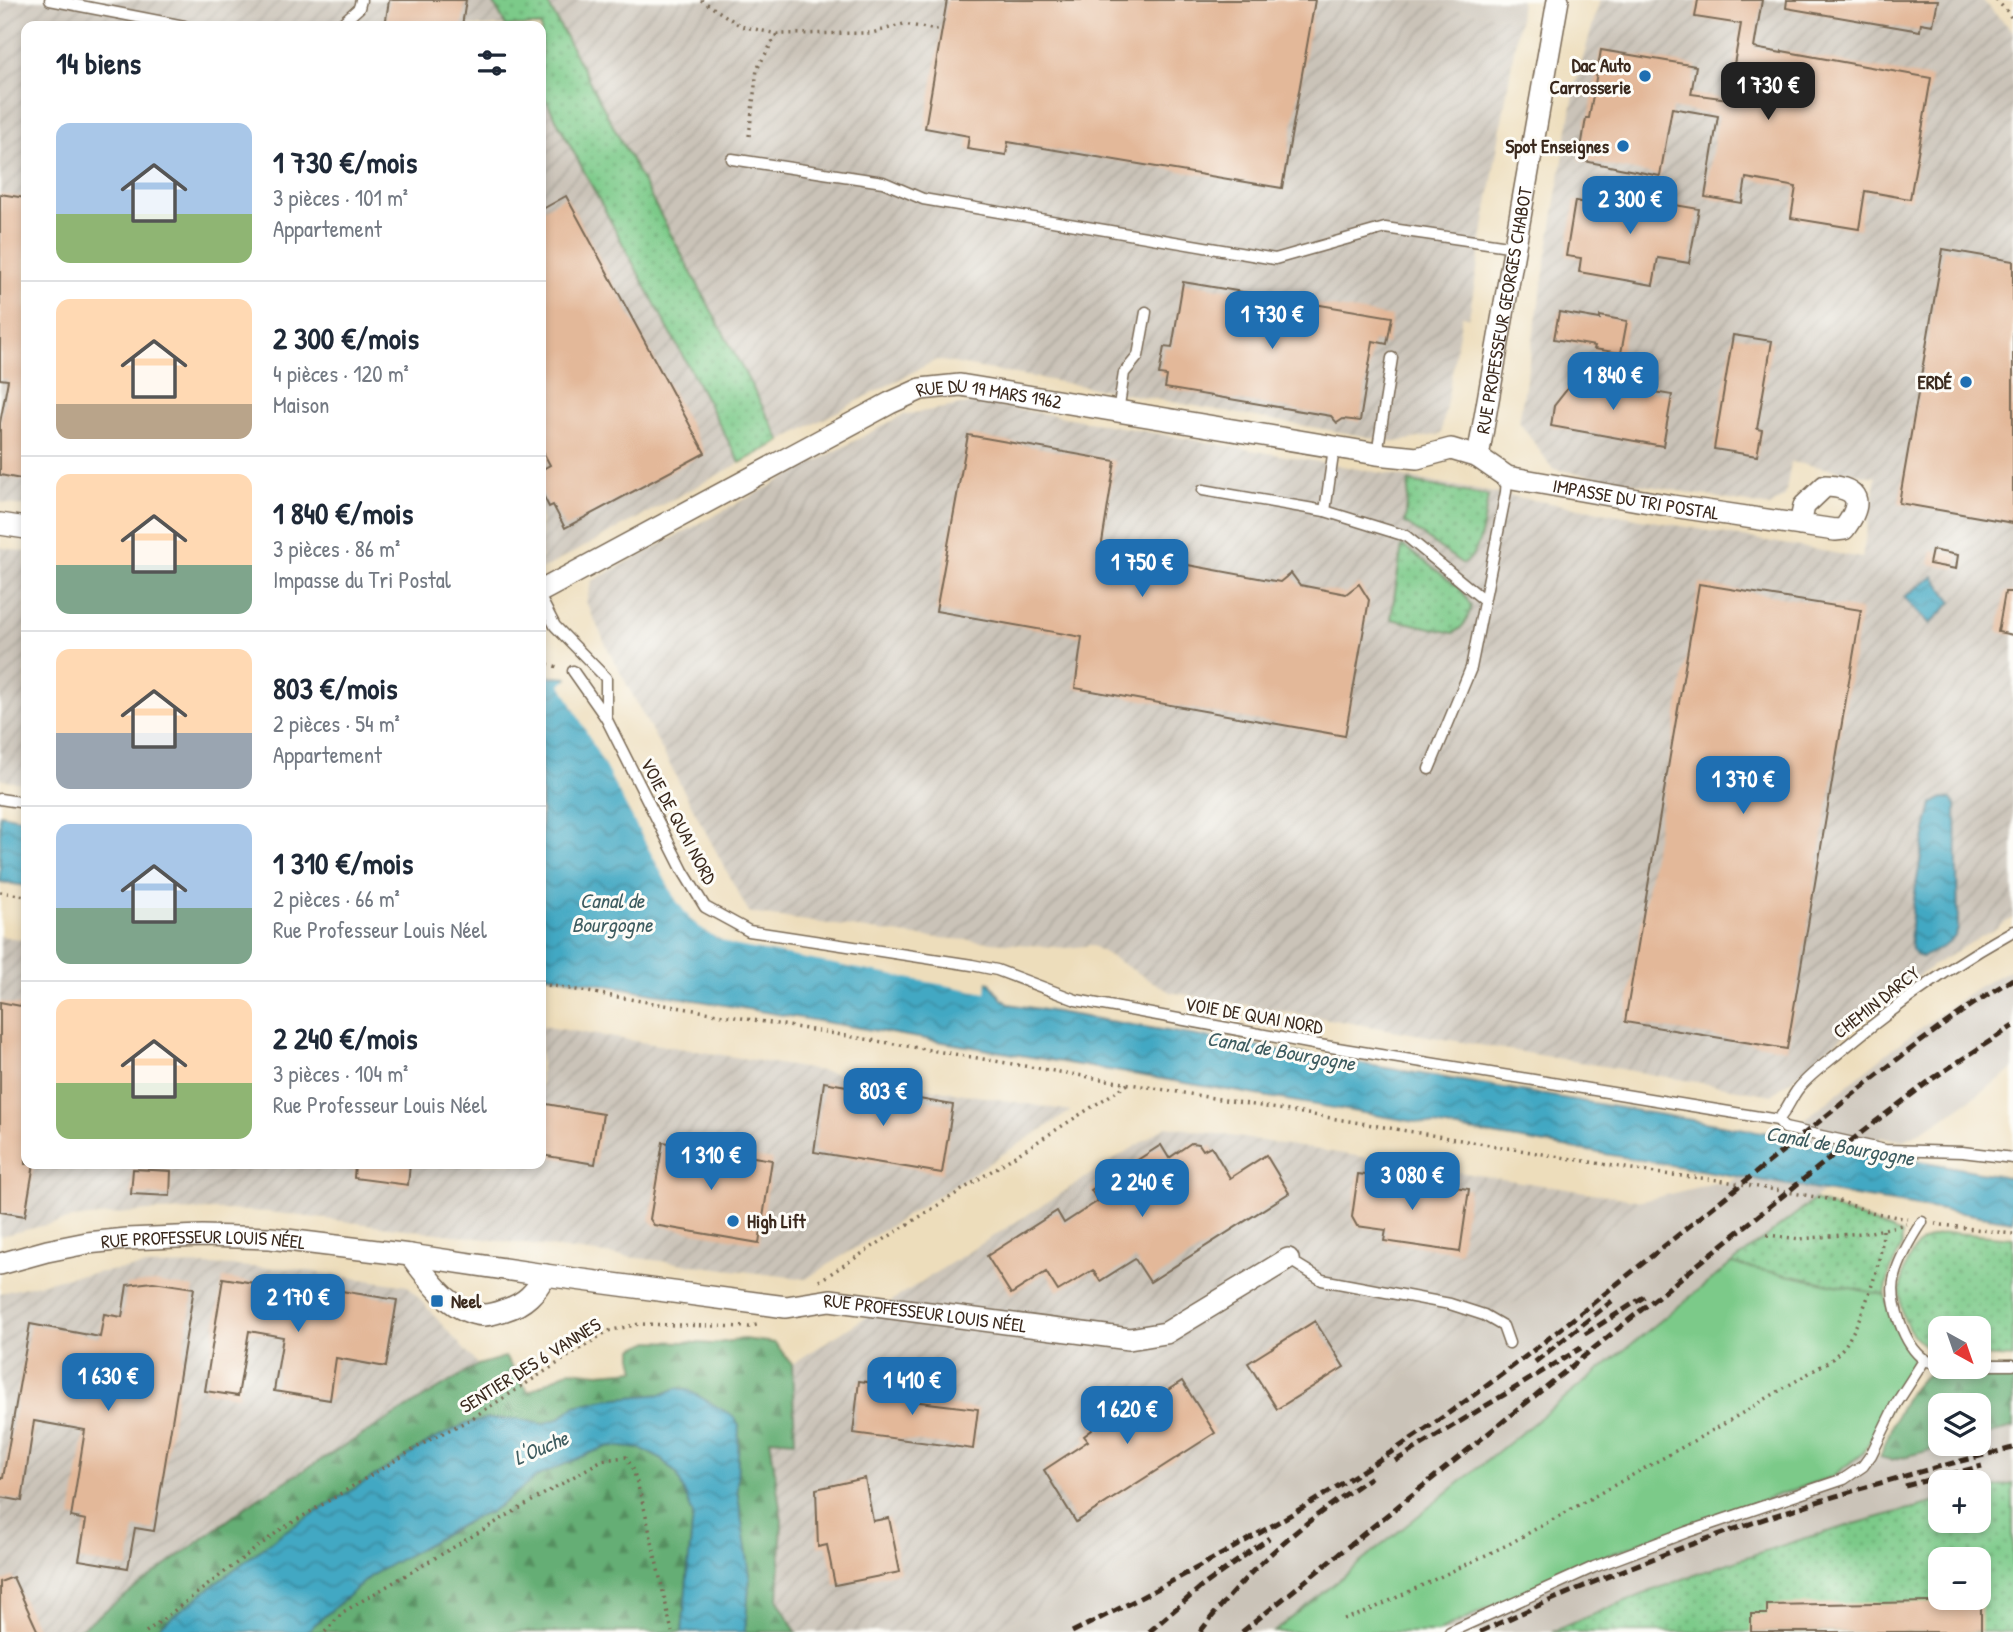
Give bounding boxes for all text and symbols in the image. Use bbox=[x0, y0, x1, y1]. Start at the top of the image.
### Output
text: 14 biens bbox=[56, 43, 141, 83]
icon: filters bbox=[473, 44, 511, 82]
place label: Dac Auto Carrosserie bbox=[1550, 52, 1631, 100]
pin: 1 730 € bbox=[1703, 62, 1833, 122]
marker: Dac Auto Carrosserie bbox=[1637, 68, 1653, 84]
text: 1 730 € bbox=[1737, 69, 1799, 100]
place label: Spot Enseignes bbox=[1506, 133, 1610, 160]
marker: Spot Enseignes bbox=[1615, 138, 1631, 154]
text: 1 730 €/mois bbox=[273, 142, 417, 182]
icon: home bbox=[112, 151, 196, 235]
pin: 2 300 € bbox=[1565, 176, 1695, 236]
text: 3 pièces · 101 m² bbox=[273, 182, 408, 213]
text: 2 300 € bbox=[1598, 183, 1662, 214]
street label: RUE PROFESSEUR GEORGES CHABOT bbox=[1469, 184, 1538, 436]
text: Appartement bbox=[273, 213, 382, 244]
pin: 1 730 € bbox=[1207, 292, 1337, 351]
text: 1 730 € bbox=[1241, 298, 1303, 329]
text: 2 300 €/mois bbox=[273, 318, 419, 358]
icon: home bbox=[112, 327, 196, 411]
pin: 1 840 € bbox=[1548, 352, 1678, 412]
text: 4 pièces · 120 m² bbox=[273, 358, 409, 389]
text: 1 840 € bbox=[1584, 359, 1642, 390]
place label: ERDÉ bbox=[1918, 369, 1953, 395]
street label: RUE DU 19 MARS 1962 bbox=[911, 372, 1064, 415]
marker: ERDÉ bbox=[1958, 374, 1974, 390]
text: Maison bbox=[273, 389, 329, 420]
street label: IMPASSE DU TRI POSTAL bbox=[1551, 472, 1721, 526]
text: 1 840 €/mois bbox=[273, 493, 413, 533]
icon: home bbox=[112, 502, 196, 586]
text: 3 pièces · 86 m² bbox=[273, 533, 400, 564]
pin: 1 750 € bbox=[1077, 540, 1207, 599]
text: 1 750 € bbox=[1111, 546, 1173, 577]
text: Impasse du Tri Postal bbox=[273, 564, 451, 595]
text: 803 €/mois bbox=[273, 668, 398, 708]
icon: home bbox=[112, 677, 196, 761]
text: 2 pièces · 54 m² bbox=[273, 708, 400, 739]
text: Appartement bbox=[273, 739, 382, 770]
street label: VOIE DE QUAI NORD bbox=[635, 753, 723, 889]
pin: 1 370 € bbox=[1678, 756, 1808, 816]
text: 1 370 € bbox=[1712, 763, 1774, 794]
text: 1 310 €/mois bbox=[273, 843, 413, 883]
icon: home bbox=[112, 852, 196, 936]
text: 2 pièces · 66 m² bbox=[273, 883, 400, 914]
water label: Canal de Bourgogne bbox=[572, 886, 654, 939]
text: Rue Professeur Louis Néel bbox=[273, 914, 487, 945]
street label: CHEMIN DARCY bbox=[1827, 959, 1925, 1044]
street label: VOIE DE QUAI NORD bbox=[1183, 990, 1325, 1040]
text: 2 240 €/mois bbox=[273, 1018, 417, 1058]
water label: Canal de Bourgogne bbox=[1205, 1023, 1359, 1078]
icon: home bbox=[112, 1027, 196, 1111]
text: 3 pièces · 104 m² bbox=[273, 1058, 408, 1089]
pin: 803 € bbox=[834, 1068, 932, 1128]
text: 803 € bbox=[860, 1075, 906, 1106]
text: Rue Professeur Louis Néel bbox=[273, 1089, 487, 1120]
water label: Canal de Bourgogne bbox=[1764, 1118, 1918, 1173]
pin: 1 310 € bbox=[646, 1132, 776, 1192]
text: 1 310 € bbox=[682, 1139, 740, 1170]
pin: 3 080 € bbox=[1347, 1152, 1477, 1212]
text: 3 080 € bbox=[1381, 1159, 1443, 1190]
pin: 2 240 € bbox=[1077, 1160, 1207, 1219]
text: 2 240 € bbox=[1111, 1166, 1173, 1197]
place label: High Lift bbox=[747, 1208, 807, 1235]
marker: High Lift bbox=[725, 1213, 741, 1229]
street label: RUE PROFESSEUR LOUIS NÉEL bbox=[100, 1223, 307, 1255]
pin: 2 170 € bbox=[233, 1274, 363, 1334]
text: 2 170 € bbox=[267, 1281, 329, 1312]
street label: RUE PROFESSEUR LOUIS NÉEL bbox=[822, 1287, 1028, 1339]
place label: Neel bbox=[451, 1288, 482, 1314]
marker: Neel bbox=[429, 1293, 445, 1309]
street label: SENTIER DES 6 VANNES bbox=[455, 1311, 606, 1419]
north arrow bbox=[1928, 1316, 1992, 1379]
map controls bbox=[1928, 1316, 1991, 1610]
pin: 1 630 € bbox=[43, 1354, 173, 1413]
pin: 1 410 € bbox=[847, 1358, 977, 1417]
text: 1 630 € bbox=[78, 1360, 138, 1391]
text: 1 410 € bbox=[883, 1364, 941, 1395]
pin: 1 620 € bbox=[1062, 1386, 1192, 1446]
text: 1 620 € bbox=[1097, 1393, 1157, 1424]
button: layers bbox=[1928, 1393, 1991, 1456]
water label: L'Ouche bbox=[509, 1422, 574, 1472]
button: + bbox=[1928, 1470, 1991, 1533]
button: − bbox=[1928, 1547, 1991, 1610]

